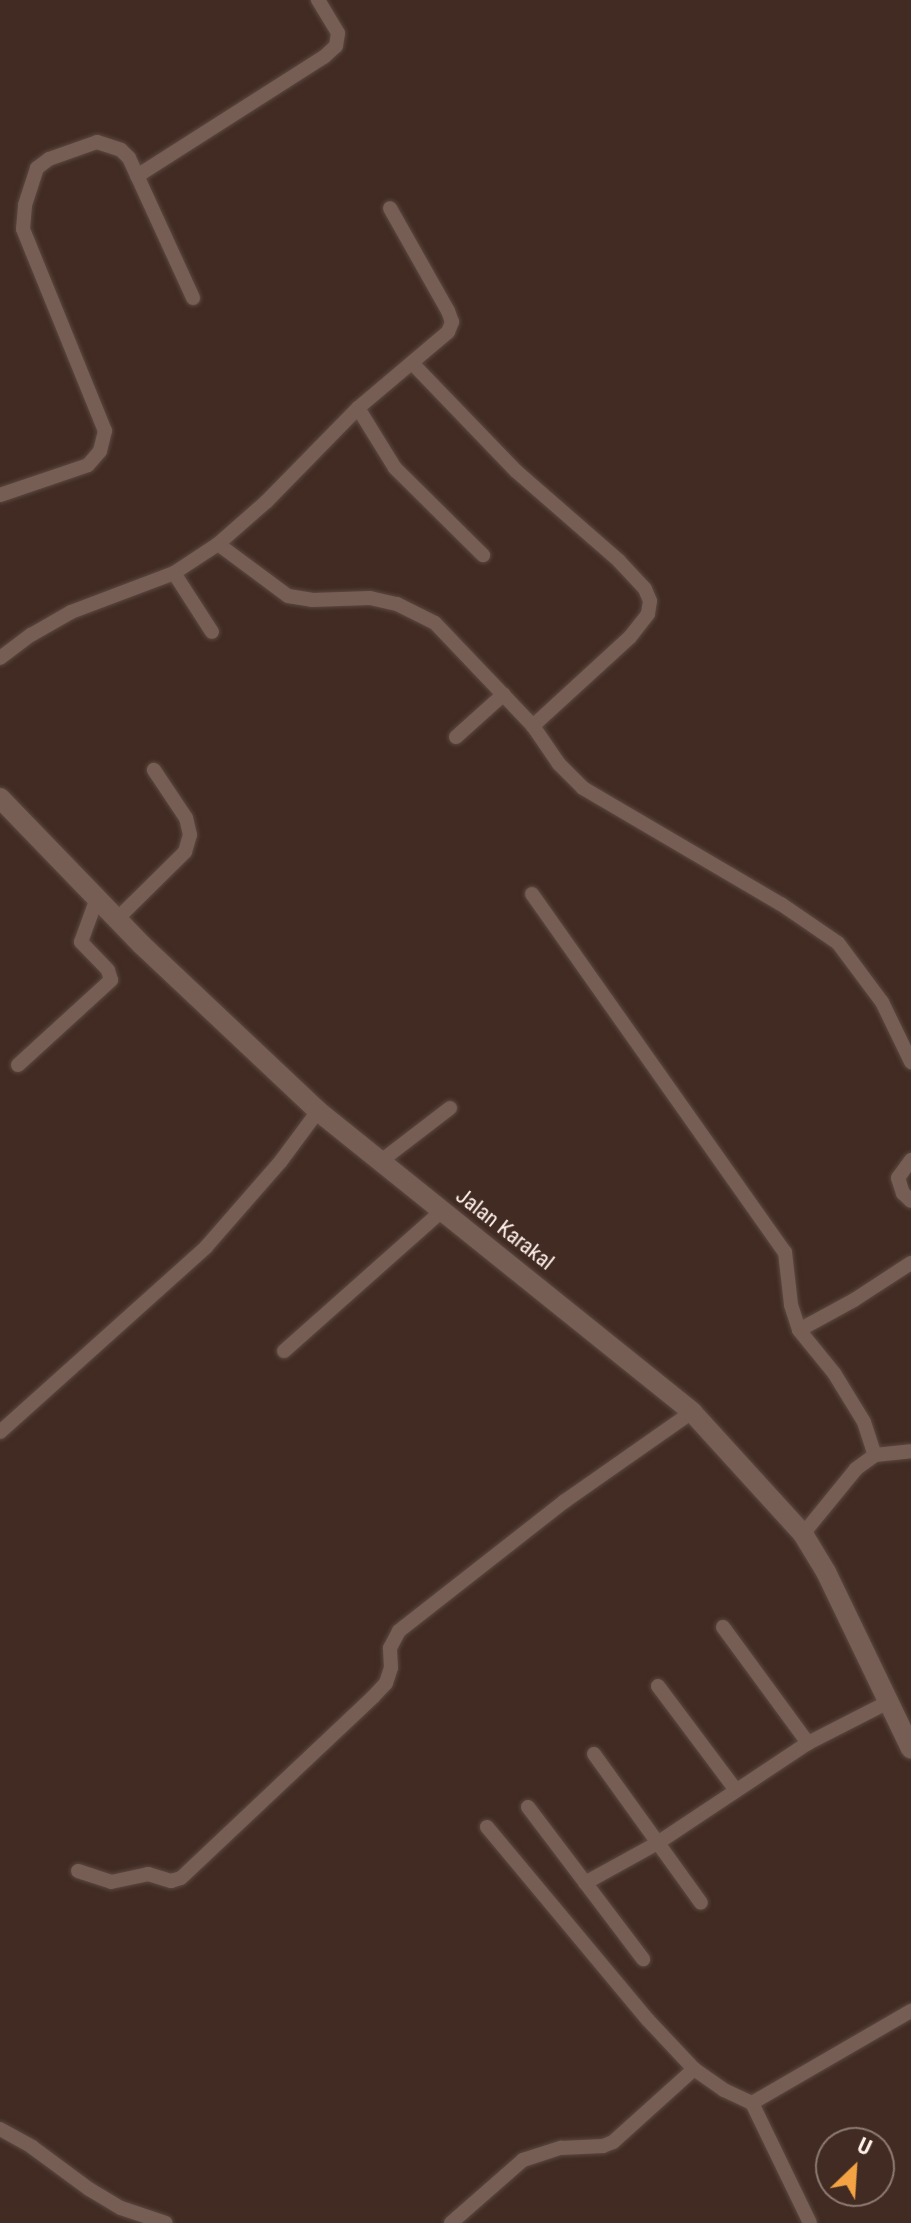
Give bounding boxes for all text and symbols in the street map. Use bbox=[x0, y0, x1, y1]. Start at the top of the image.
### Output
street label: Jalan Karakal bbox=[451, 1182, 559, 1276]
north arrow bbox=[815, 2127, 895, 2207]
text: U bbox=[854, 2133, 875, 2161]

